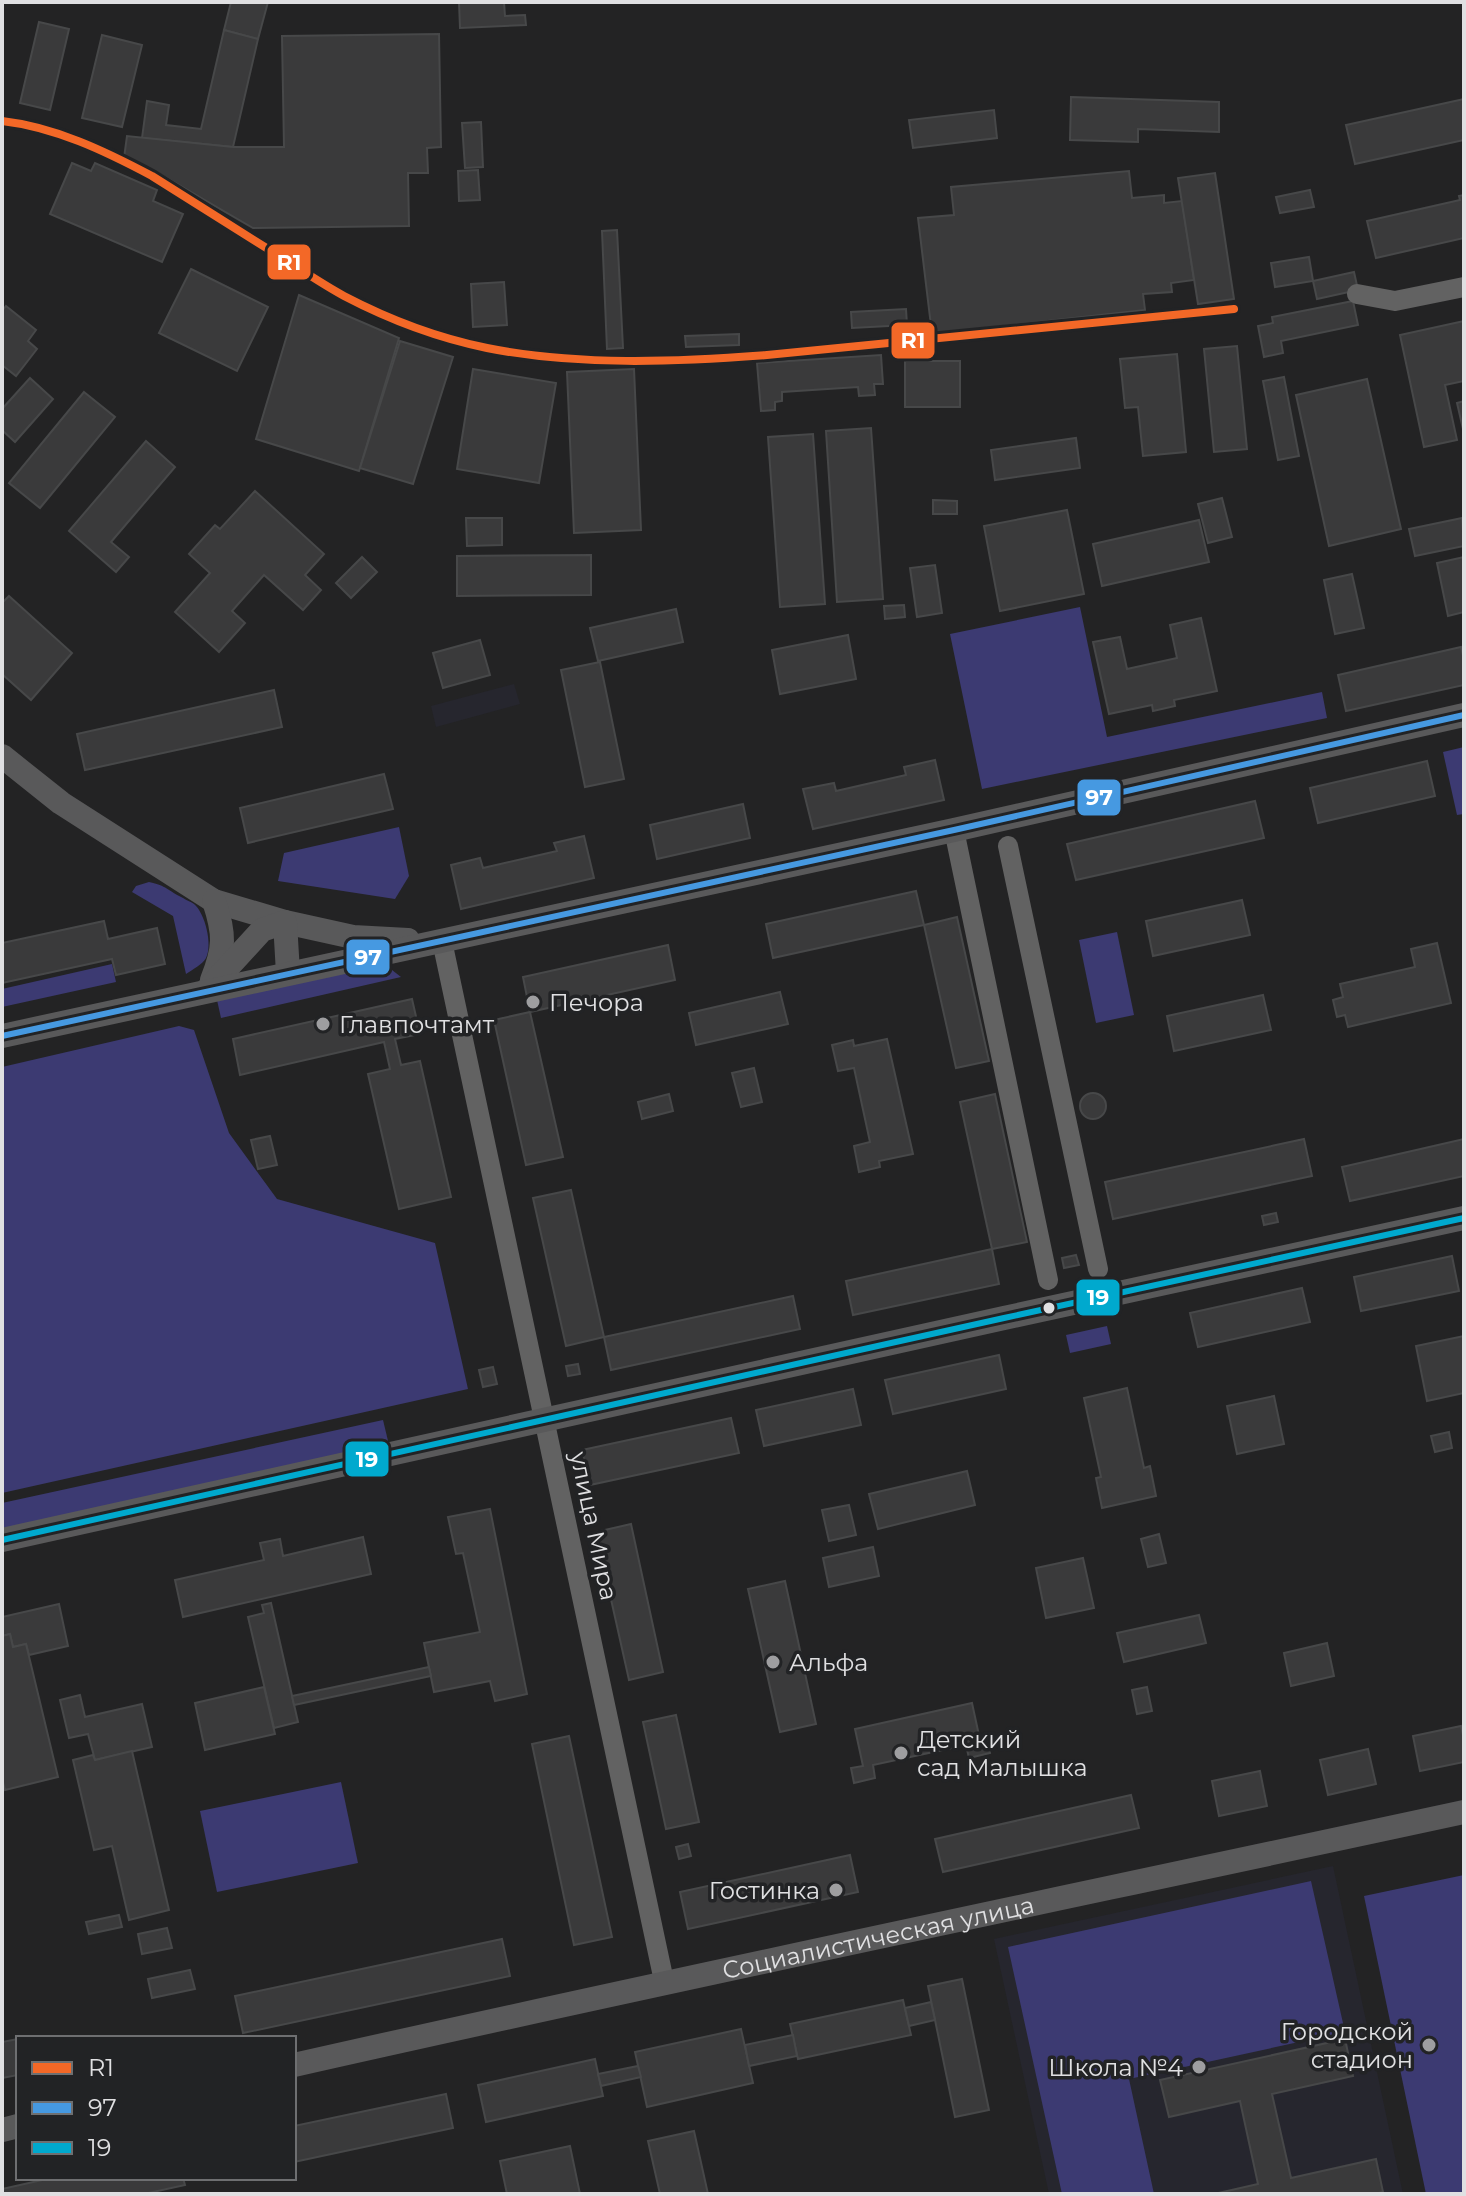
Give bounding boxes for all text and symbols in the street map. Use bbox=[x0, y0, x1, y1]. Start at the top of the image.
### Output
line badge: R1 bbox=[266, 243, 312, 281]
text: R1 bbox=[277, 249, 301, 276]
line badge: R1 bbox=[890, 321, 936, 360]
text: R1 bbox=[901, 327, 925, 354]
line badge: 97 bbox=[1076, 778, 1122, 817]
text: 97 bbox=[1085, 784, 1113, 811]
line badge: 97 bbox=[345, 938, 391, 976]
text: 97 bbox=[354, 944, 382, 971]
place label: Печора bbox=[549, 988, 644, 1017]
marker: Печора bbox=[524, 993, 542, 1011]
place label: Главпочтамт bbox=[339, 1010, 495, 1039]
marker: Главпочтамт bbox=[314, 1015, 332, 1033]
line badge: 19 bbox=[1075, 1278, 1121, 1317]
text: 19 bbox=[1087, 1284, 1109, 1311]
unlabelled marker bbox=[1041, 1300, 1057, 1316]
line badge: 19 bbox=[344, 1440, 390, 1478]
text: 19 bbox=[356, 1446, 378, 1473]
street label: улица Мира bbox=[564, 1448, 624, 1603]
place label: Альфа bbox=[789, 1648, 868, 1677]
marker: Альфа bbox=[764, 1653, 782, 1671]
place label: Детский сад Малышка bbox=[917, 1725, 1088, 1782]
marker: Детский сад Малышка bbox=[892, 1744, 910, 1762]
place label: Гостинка bbox=[709, 1876, 820, 1905]
marker: Гостинка bbox=[827, 1881, 845, 1899]
street label: Социалистическая улица bbox=[720, 1890, 1037, 1985]
place label: Городской стадион bbox=[1281, 2017, 1413, 2074]
legend bbox=[16, 2036, 296, 2180]
marker: Городской стадион bbox=[1420, 2036, 1438, 2054]
text: R1 bbox=[88, 2053, 114, 2082]
place label: Школа №4 bbox=[1048, 2053, 1183, 2082]
marker: Школа №4 bbox=[1190, 2058, 1208, 2076]
text: 97 bbox=[88, 2093, 117, 2122]
text: 19 bbox=[88, 2133, 111, 2162]

